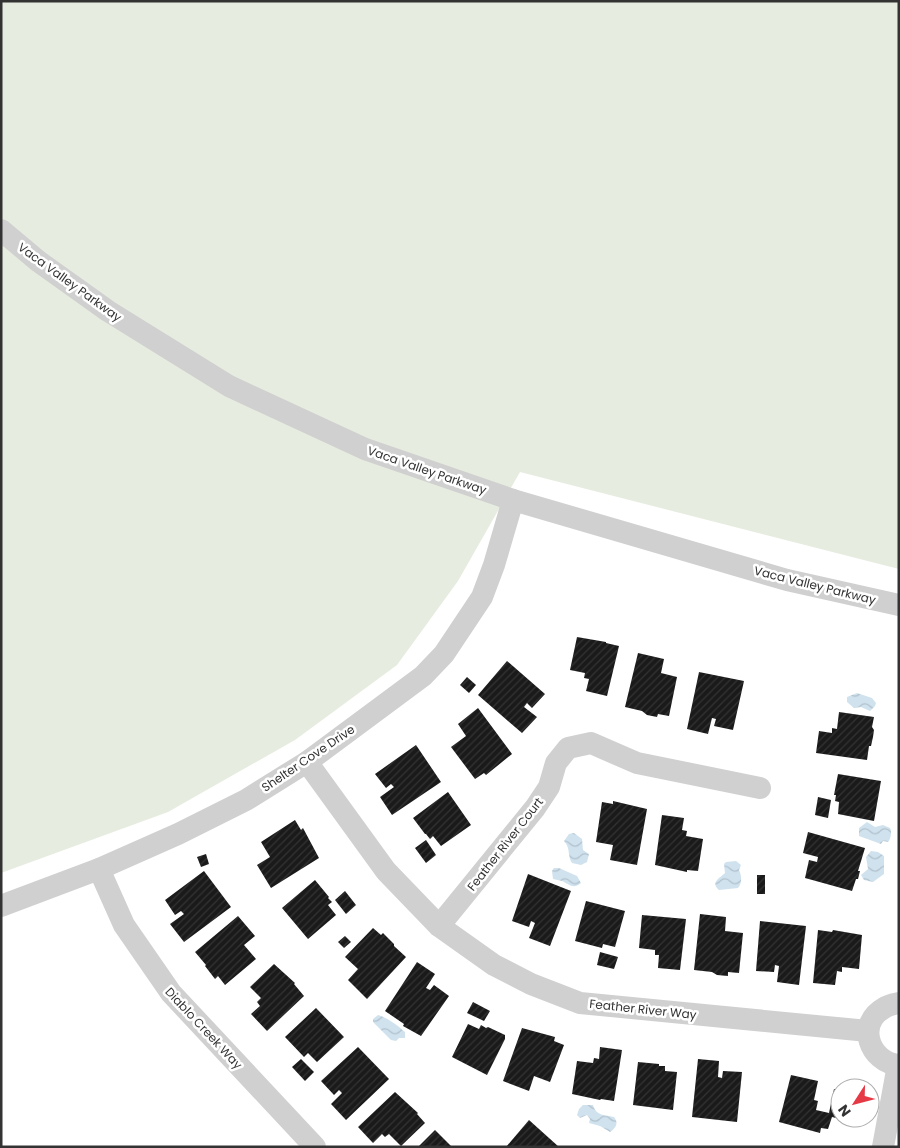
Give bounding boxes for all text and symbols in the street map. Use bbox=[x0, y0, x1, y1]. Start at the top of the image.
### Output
street label: Vaca Valley Parkway bbox=[15, 238, 126, 326]
street label: Vaca Valley Parkway bbox=[365, 442, 489, 498]
street label: Vaca Valley Parkway bbox=[752, 562, 878, 608]
street label: Shelter Cove Drive bbox=[258, 720, 358, 796]
street label: Feather River Court bbox=[463, 794, 547, 894]
street label: Diablo Creek Way bbox=[162, 983, 247, 1073]
street label: Feather River Way bbox=[589, 995, 698, 1023]
north arrow bbox=[830, 1078, 880, 1128]
text: N bbox=[833, 1101, 856, 1121]

